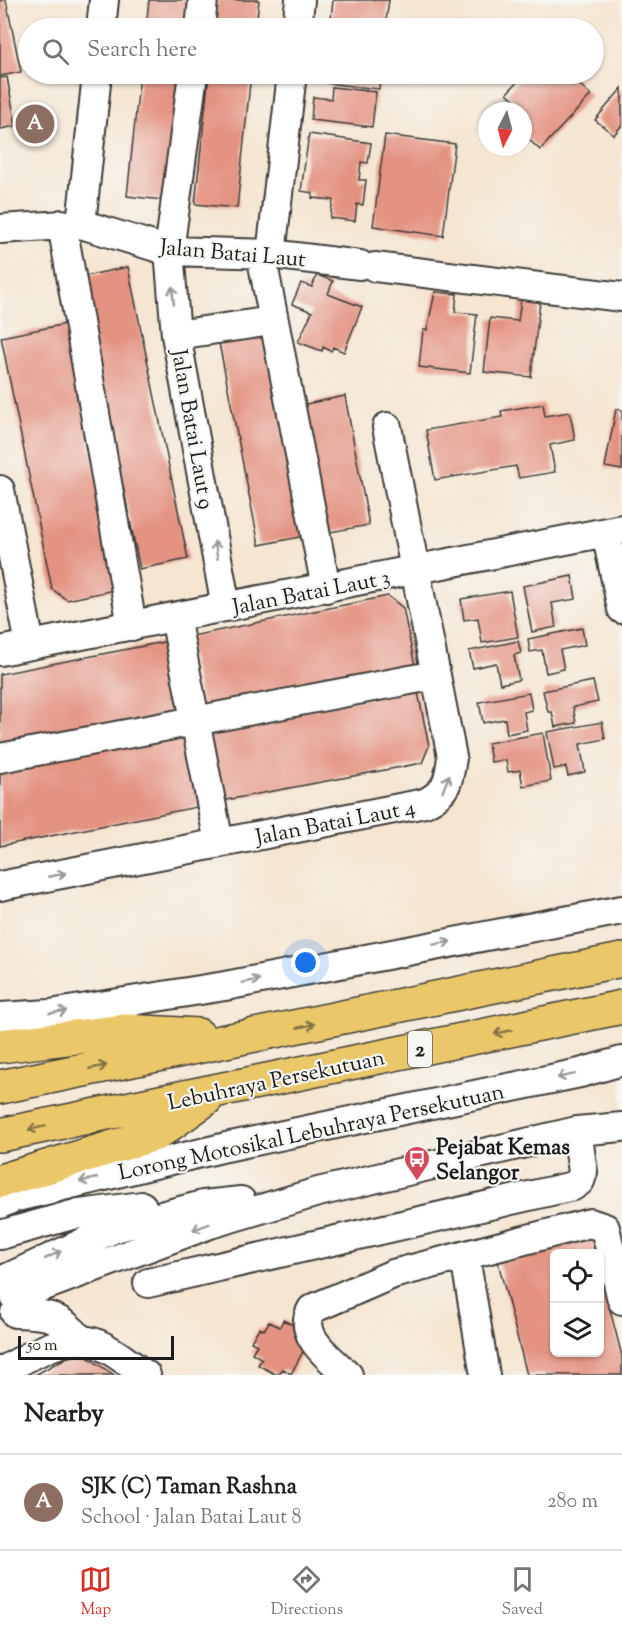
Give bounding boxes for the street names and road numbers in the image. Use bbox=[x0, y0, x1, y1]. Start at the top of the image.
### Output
street label: Jalan Batai Laut bbox=[158, 233, 307, 277]
street label: Jalan Batai Laut 9 bbox=[161, 346, 221, 512]
street label: Jalan Batai Laut 3 bbox=[229, 563, 393, 625]
street label: Jalan Batai Laut 4 bbox=[252, 793, 418, 855]
road number: 2 bbox=[408, 1031, 432, 1067]
street label: Lebuhraya Persekutuan bbox=[165, 1043, 388, 1121]
street label: Lorong Motosikal Lebuhraya Persekutuan bbox=[116, 1077, 508, 1191]

